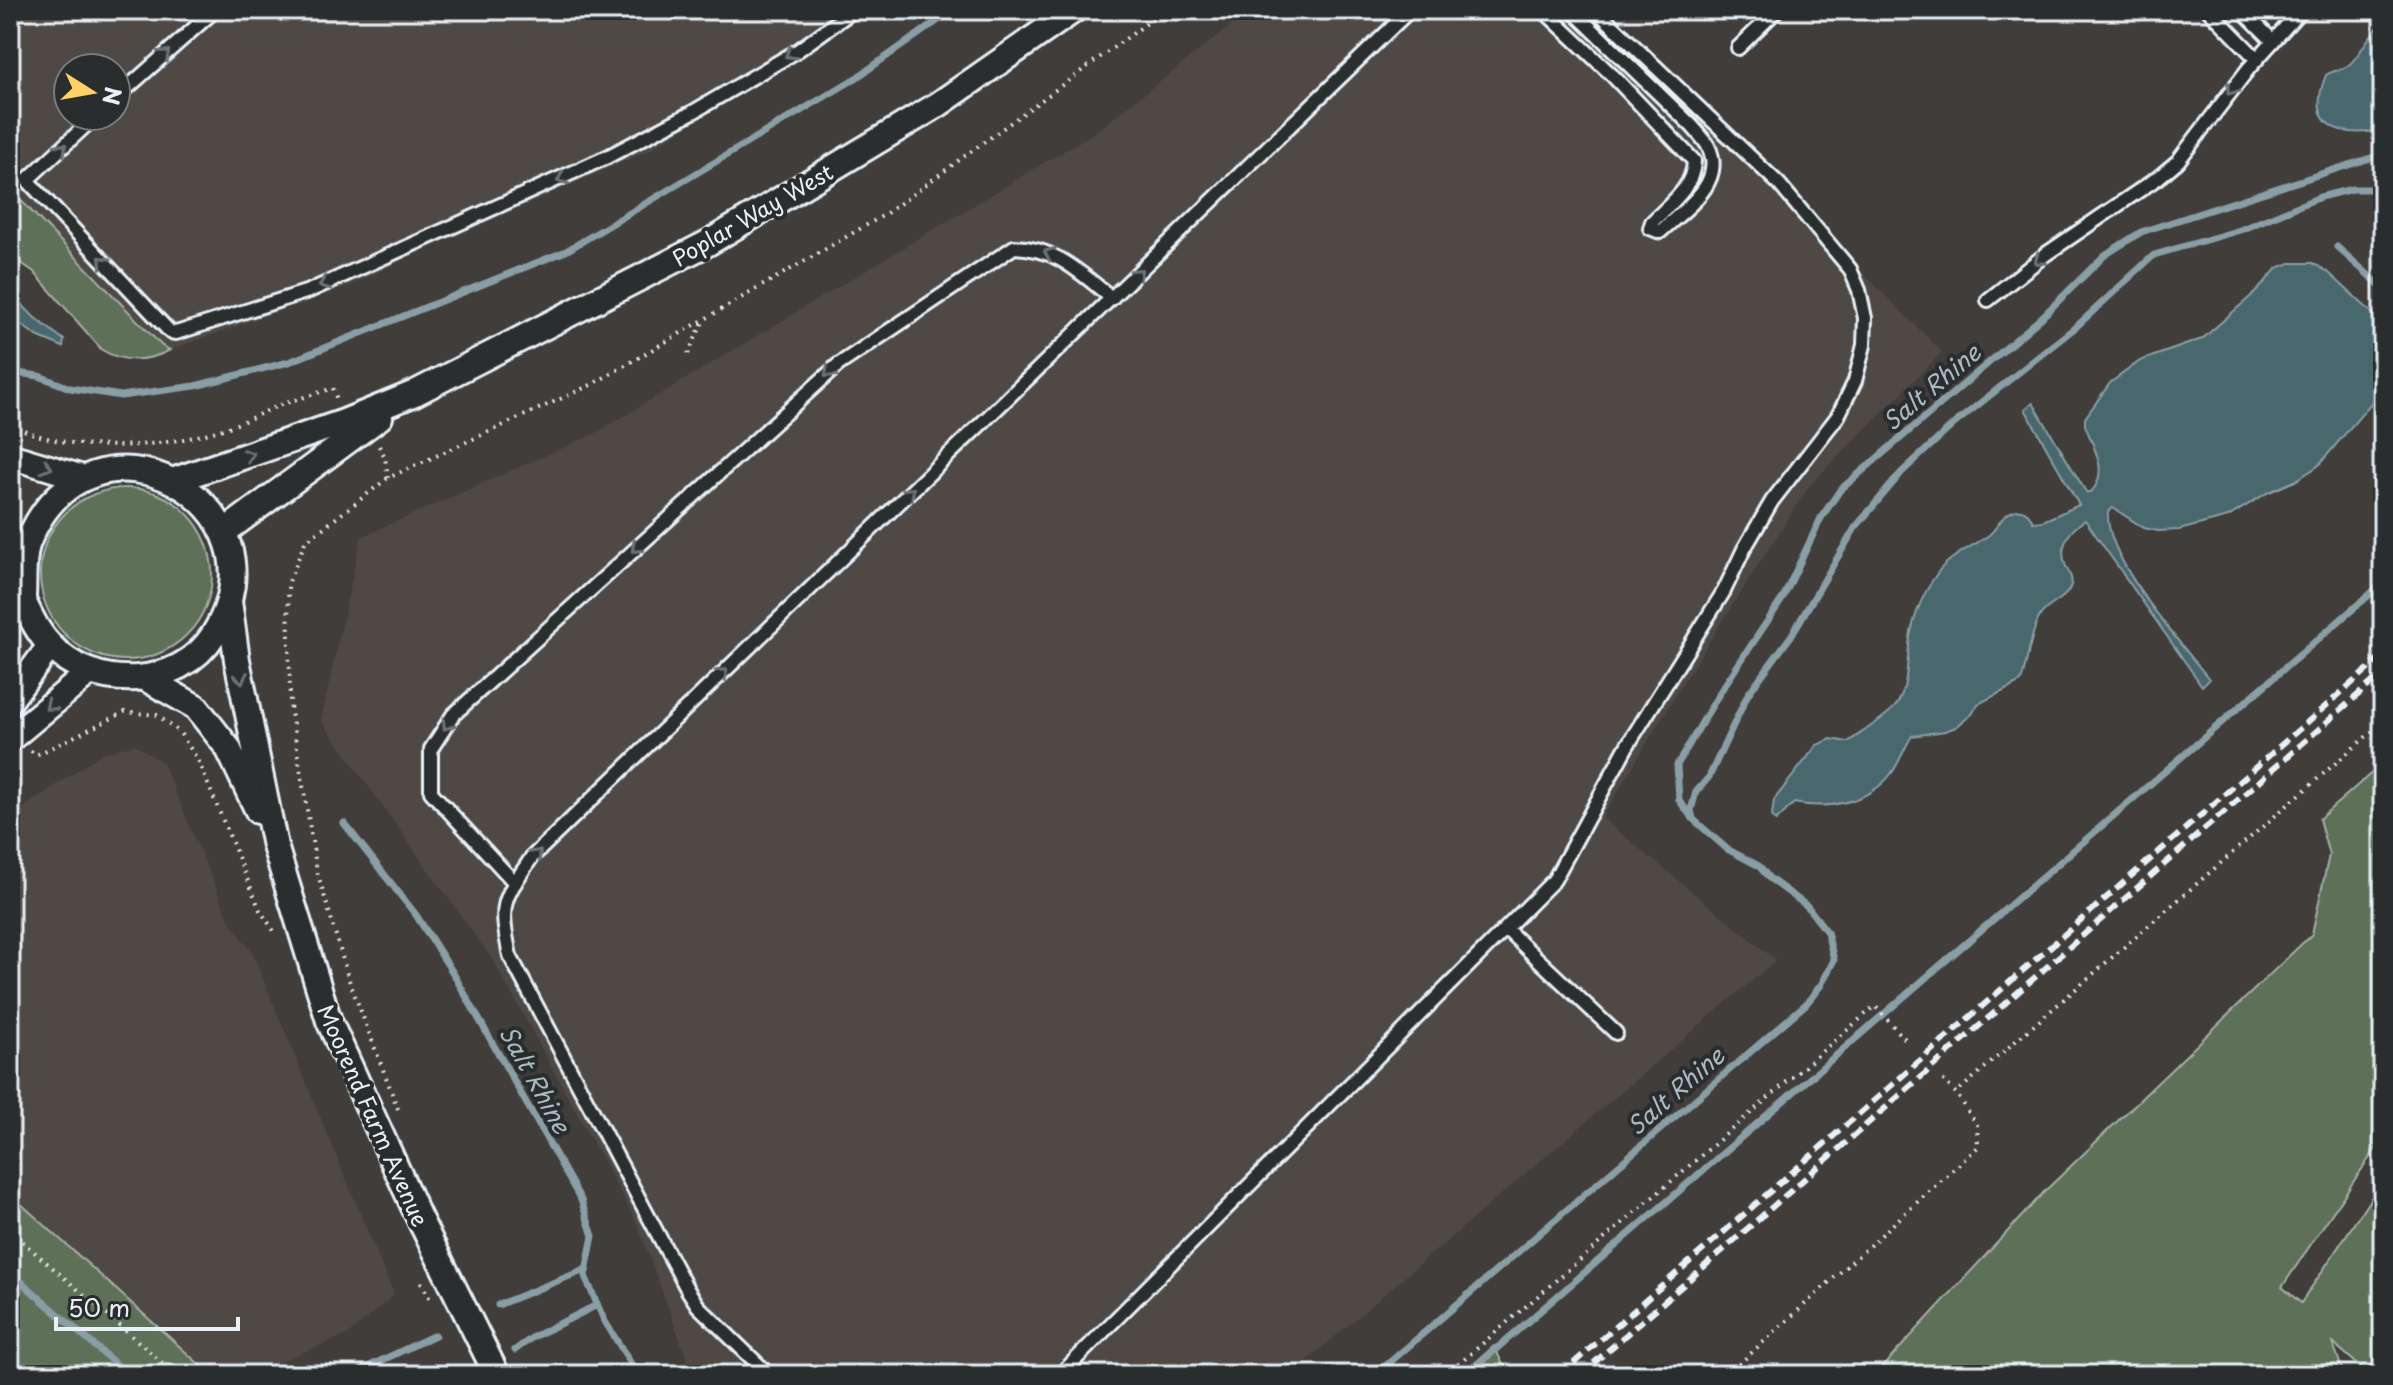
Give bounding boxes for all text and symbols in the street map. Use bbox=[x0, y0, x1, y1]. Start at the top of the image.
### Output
one-way arrow bbox=[784, 45, 799, 60]
one-way arrow bbox=[156, 50, 171, 64]
north arrow bbox=[52, 52, 132, 132]
one-way arrow bbox=[2227, 81, 2241, 96]
text: N bbox=[95, 84, 131, 108]
one-way arrow bbox=[52, 143, 67, 157]
street label: Poplar Way West bbox=[665, 154, 839, 274]
one-way arrow bbox=[556, 169, 570, 185]
one-way arrow bbox=[1042, 247, 1057, 263]
one-way arrow bbox=[2033, 251, 2048, 265]
one-way arrow bbox=[99, 255, 113, 270]
one-way arrow bbox=[1129, 268, 1143, 282]
one-way arrow bbox=[318, 274, 333, 290]
water label: Salt Rhine bbox=[1874, 334, 1988, 438]
one-way arrow bbox=[824, 364, 838, 379]
one-way arrow bbox=[241, 448, 255, 464]
one-way arrow bbox=[39, 458, 53, 474]
one-way arrow bbox=[901, 488, 916, 502]
one-way arrow bbox=[631, 538, 646, 553]
one-way arrow bbox=[714, 668, 728, 682]
one-way arrow bbox=[232, 671, 249, 685]
one-way arrow bbox=[44, 696, 59, 711]
one-way arrow bbox=[441, 716, 456, 731]
one-way arrow bbox=[527, 849, 542, 863]
street label: Moorend Farm Avenue bbox=[310, 999, 438, 1231]
water label: Salt Rhine bbox=[491, 1018, 581, 1140]
water label: Salt Rhine bbox=[1618, 1037, 1732, 1143]
scale bar bbox=[56, 1281, 238, 1331]
text: 50 m bbox=[68, 1289, 130, 1325]

